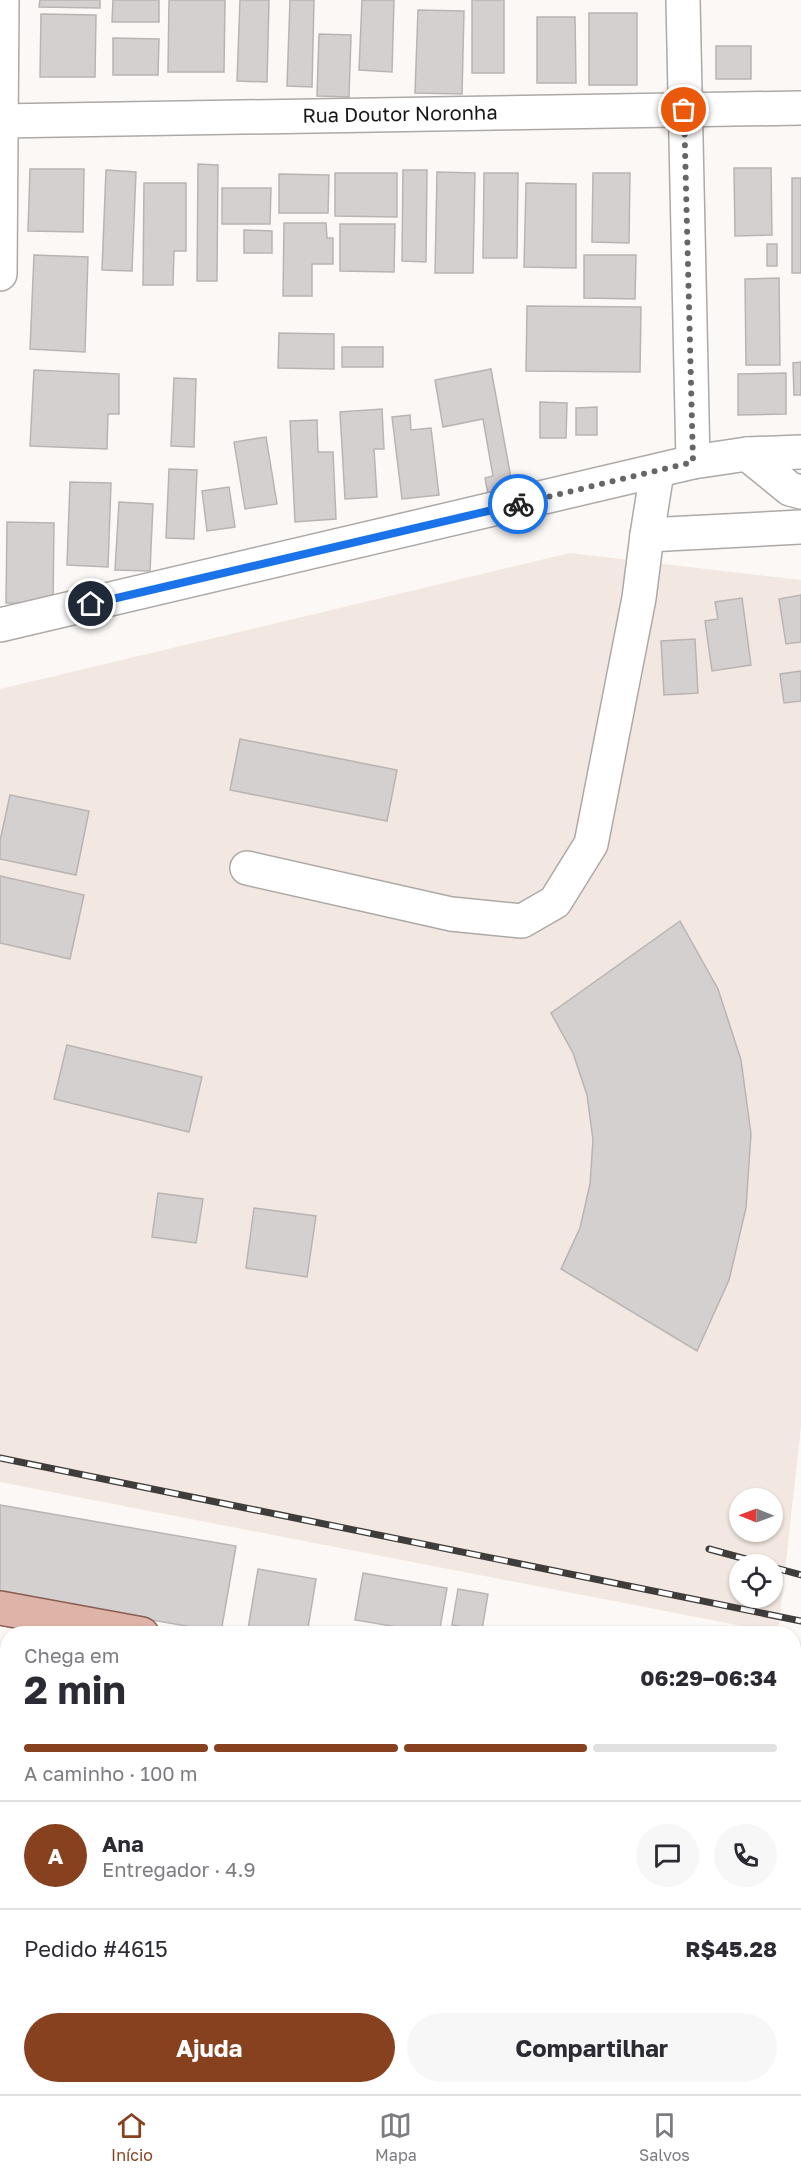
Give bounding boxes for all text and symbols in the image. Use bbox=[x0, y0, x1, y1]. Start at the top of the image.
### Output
pin bbox=[658, 84, 709, 135]
icon: bag bbox=[667, 93, 700, 126]
street label: Rua Doutor Noronha bbox=[302, 99, 498, 127]
courier bbox=[488, 474, 548, 534]
icon: bike bbox=[502, 488, 535, 521]
pin bbox=[65, 578, 116, 629]
icon: home bbox=[74, 587, 107, 620]
north arrow bbox=[729, 1488, 783, 1542]
map controls bbox=[729, 1488, 783, 1608]
button: locate bbox=[729, 1554, 783, 1608]
text: Chega em bbox=[24, 1643, 119, 1667]
text: 06:29–06:34 bbox=[640, 1664, 777, 1691]
text: 2 min bbox=[24, 1666, 126, 1713]
text: A caminho · 100 m bbox=[24, 1761, 197, 1785]
button: chat bbox=[636, 1824, 699, 1887]
button: phone bbox=[714, 1824, 777, 1887]
text: Ana bbox=[102, 1830, 144, 1857]
text: A bbox=[48, 1842, 63, 1869]
text: Entregador · 4.9 bbox=[102, 1857, 256, 1881]
text: Pedido #4615 bbox=[24, 1935, 168, 1962]
text: R$45.28 bbox=[685, 1935, 777, 1962]
button: Ajuda bbox=[24, 2013, 395, 2082]
button: Compartilhar bbox=[407, 2013, 777, 2082]
tab: Início bbox=[111, 2109, 153, 2165]
tab: Mapa bbox=[375, 2109, 417, 2165]
tab: Salvos bbox=[639, 2109, 690, 2165]

